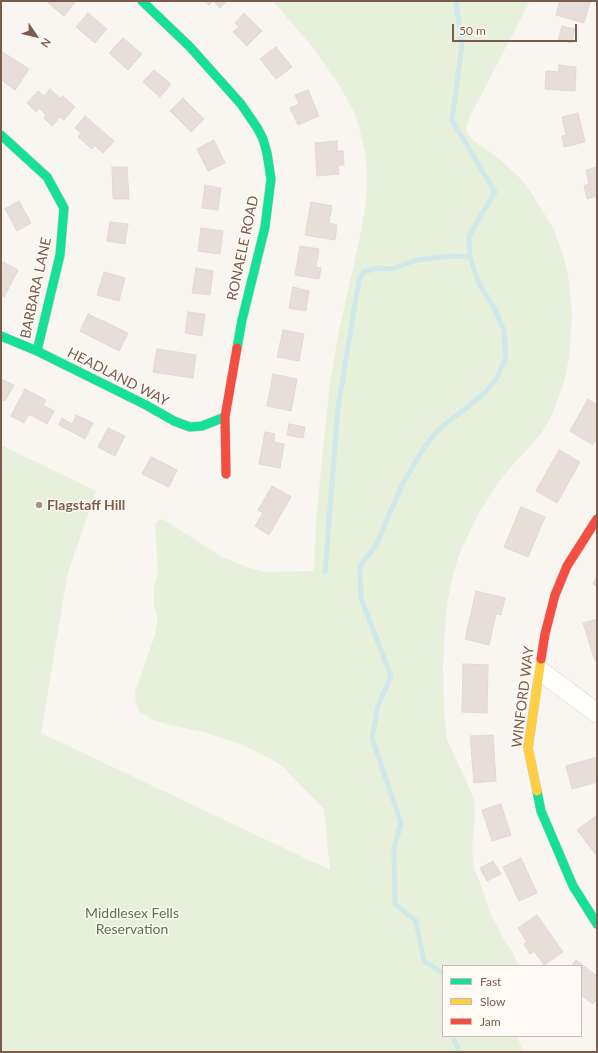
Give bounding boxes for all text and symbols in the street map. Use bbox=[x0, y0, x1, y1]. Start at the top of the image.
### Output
north arrow bbox=[16, 16, 56, 56]
scale bar bbox=[454, 16, 579, 42]
text: 50 m bbox=[459, 23, 486, 38]
text: N bbox=[38, 36, 54, 50]
street label: RONAELE ROAD bbox=[224, 194, 262, 302]
street label: BARBARA LANE bbox=[17, 236, 55, 340]
street label: HEADLAND WAY bbox=[64, 344, 172, 410]
place label: Flagstaff Hill bbox=[47, 497, 125, 513]
marker: Flagstaff Hill bbox=[34, 500, 44, 510]
street label: WINFORD WAY bbox=[508, 645, 538, 749]
park label: Middlesex Fells Reservation bbox=[85, 905, 179, 938]
legend bbox=[442, 965, 582, 1037]
text: Fast bbox=[480, 974, 501, 989]
text: Slow bbox=[480, 994, 505, 1009]
text: Jam bbox=[480, 1014, 501, 1029]

